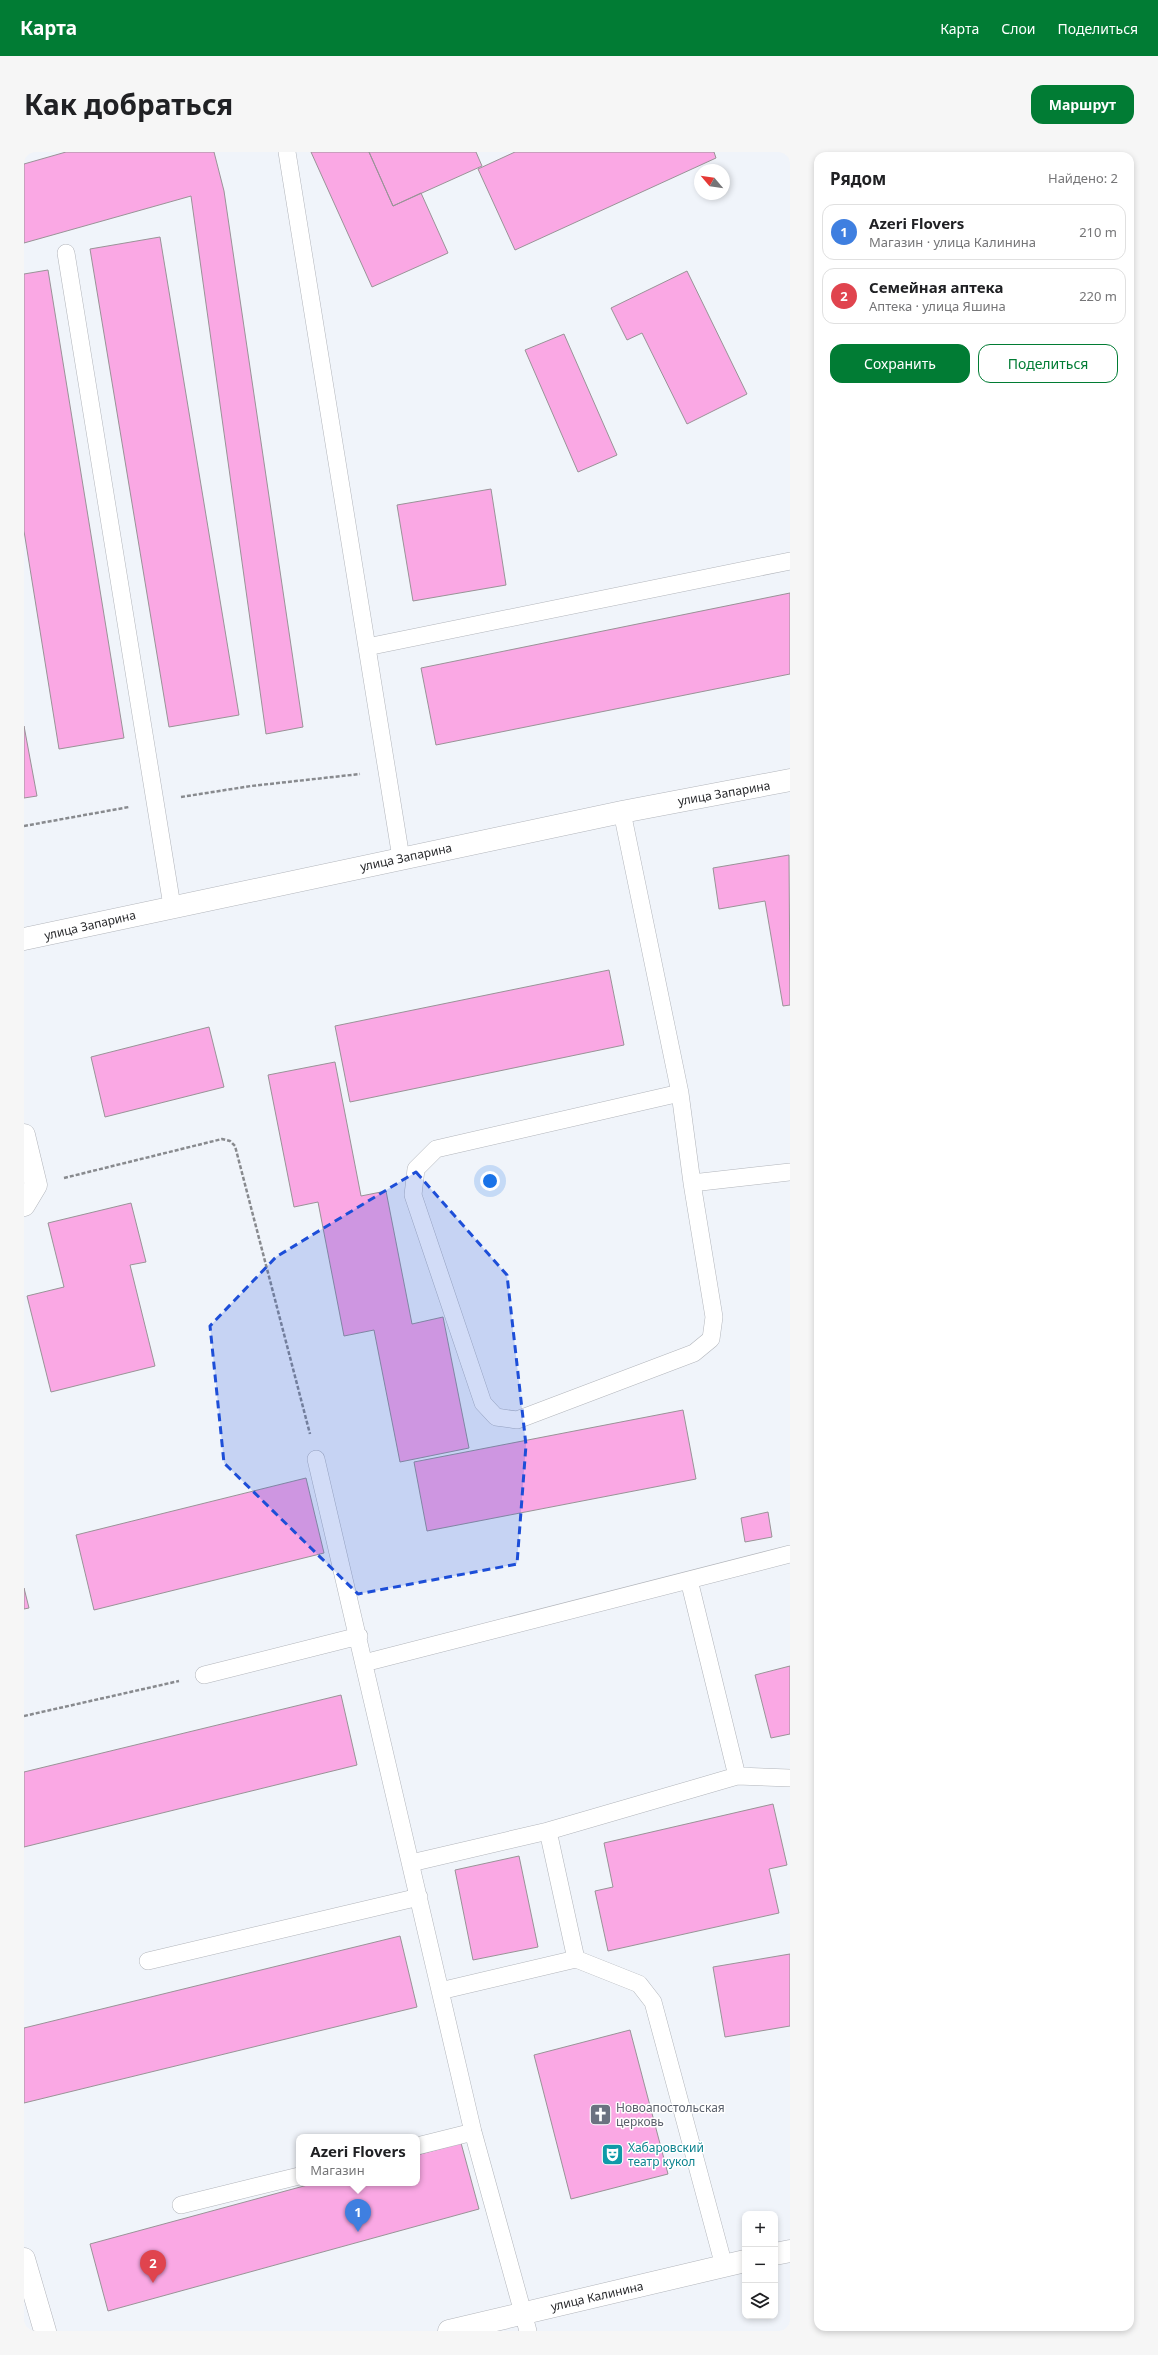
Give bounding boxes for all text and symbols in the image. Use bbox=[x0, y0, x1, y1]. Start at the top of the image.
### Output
text: Карта bbox=[20, 15, 77, 41]
text: Карта bbox=[940, 19, 979, 38]
text: Слои bbox=[1001, 19, 1035, 38]
text: Поделиться bbox=[1057, 19, 1138, 38]
text: Как добраться bbox=[24, 85, 233, 123]
button: Маршрут bbox=[1031, 85, 1134, 124]
north arrow bbox=[694, 164, 730, 200]
text: Рядом bbox=[830, 167, 886, 190]
text: Найдено: 2 bbox=[1048, 169, 1118, 187]
text: Azeri Flovers bbox=[869, 213, 964, 233]
text: 1 bbox=[840, 223, 848, 241]
text: 210 m bbox=[1079, 223, 1117, 241]
text: Магазин · улица Калинина bbox=[869, 233, 1036, 251]
text: Семейная аптека bbox=[869, 277, 1003, 297]
text: 2 bbox=[840, 287, 848, 305]
text: 220 m bbox=[1079, 287, 1117, 305]
text: Аптека · улица Яшина bbox=[869, 297, 1006, 315]
button: Сохранить bbox=[830, 344, 970, 383]
button: Поделиться bbox=[978, 344, 1118, 383]
street label: улица Запарина bbox=[676, 777, 772, 809]
street label: улица Запарина bbox=[359, 839, 453, 875]
street label: улица Запарина bbox=[43, 906, 137, 944]
your location bbox=[480, 1171, 500, 1191]
place label: Новоапостольская церковь bbox=[616, 2099, 725, 2130]
church icon: Новоапостольская церковь bbox=[588, 2101, 614, 2127]
popup bbox=[296, 2134, 420, 2186]
place label: Хабаровский театр кукол bbox=[628, 2139, 704, 2170]
text: Azeri Flovers bbox=[310, 2141, 406, 2161]
theatre icon: Хабаровский театр кукол bbox=[600, 2141, 626, 2167]
text: Магазин bbox=[310, 2161, 365, 2179]
pin: 1 bbox=[345, 2199, 371, 2232]
map controls bbox=[742, 2211, 778, 2319]
button: + bbox=[742, 2211, 778, 2247]
button: − bbox=[742, 2247, 778, 2283]
pin: 2 bbox=[140, 2250, 166, 2283]
street label: улица Калинина bbox=[549, 2277, 645, 2315]
button: layers bbox=[742, 2283, 778, 2319]

